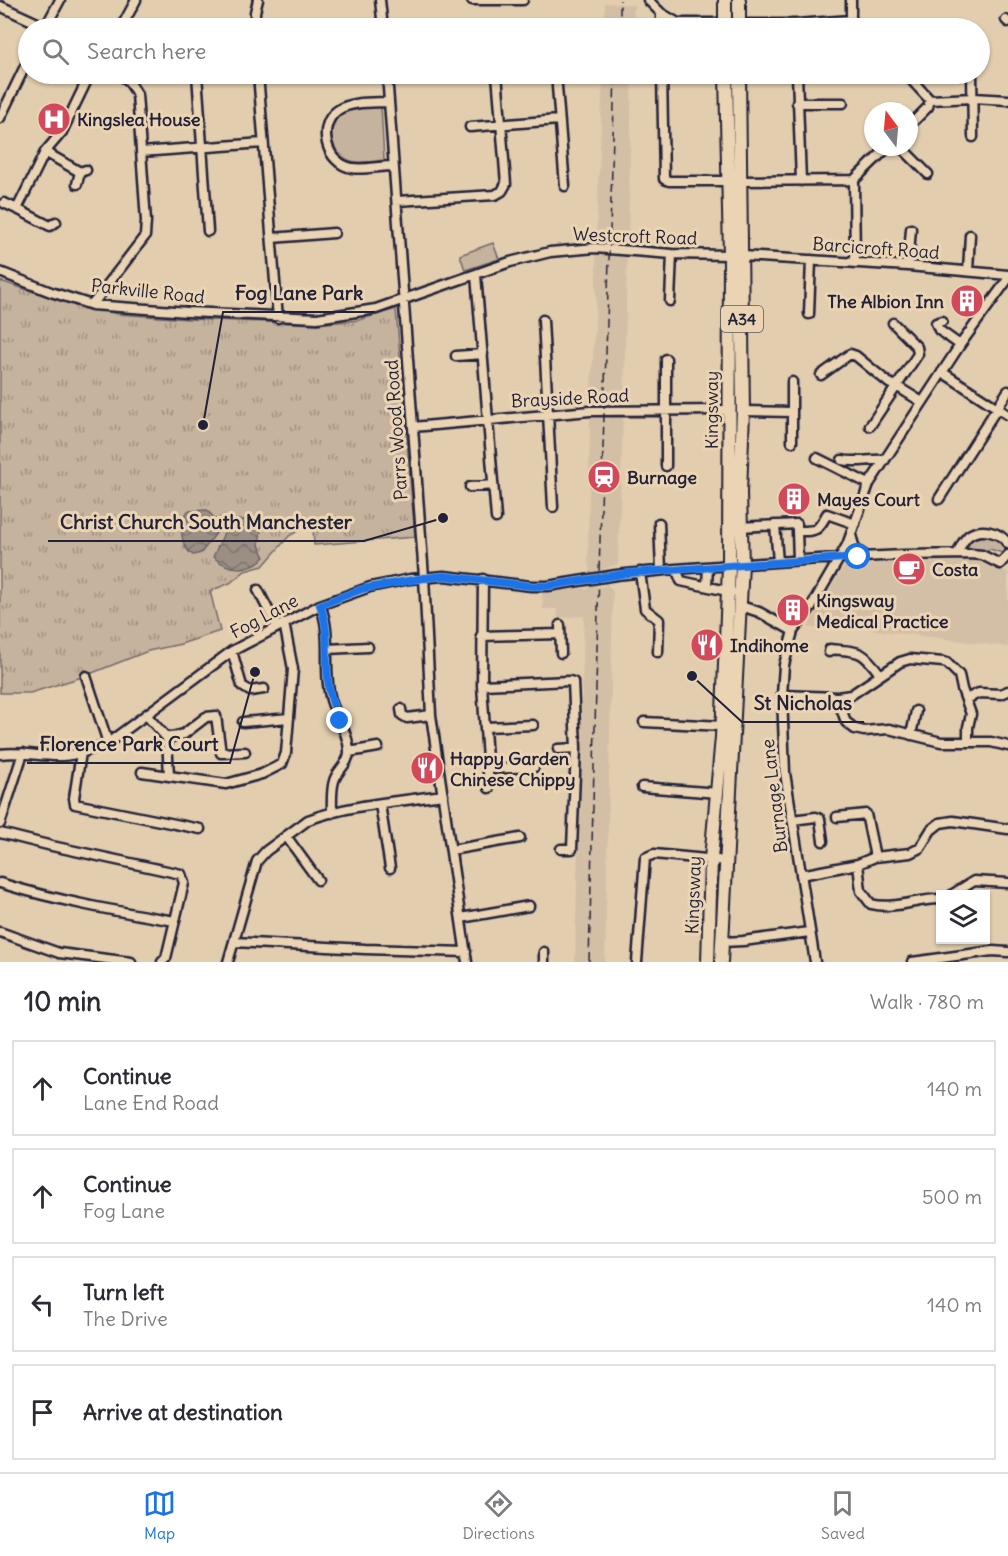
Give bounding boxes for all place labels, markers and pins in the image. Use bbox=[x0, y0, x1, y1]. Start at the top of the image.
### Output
hospital icon: Kingslea House bbox=[36, 101, 72, 137]
place label: Kingslea House bbox=[77, 108, 201, 131]
callout: Fog Lane Park bbox=[223, 274, 375, 312]
building icon: The Albion Inn bbox=[949, 283, 985, 319]
place label: The Albion Inn bbox=[827, 290, 945, 313]
station icon: Burnage bbox=[586, 459, 622, 495]
place label: Burnage bbox=[627, 466, 697, 489]
building icon: Mayes Court bbox=[776, 481, 812, 517]
place label: Mayes Court bbox=[817, 488, 921, 511]
callout: Christ Church South Manchester bbox=[48, 503, 364, 541]
cafe icon: Costa bbox=[891, 551, 927, 587]
place label: Costa bbox=[932, 558, 978, 581]
place label: Kingsway Medical Practice bbox=[816, 589, 949, 633]
building icon: Kingsway Medical Practice bbox=[775, 592, 811, 628]
restaurant icon: Indihome bbox=[689, 627, 725, 663]
place label: Indihome bbox=[730, 634, 809, 657]
callout: St Nicholas bbox=[742, 684, 864, 722]
callout: Florence Park Court bbox=[27, 725, 230, 763]
place label: Happy Garden Chinese Chippy bbox=[450, 747, 576, 791]
restaurant icon: Happy Garden Chinese Chippy bbox=[409, 750, 445, 786]

